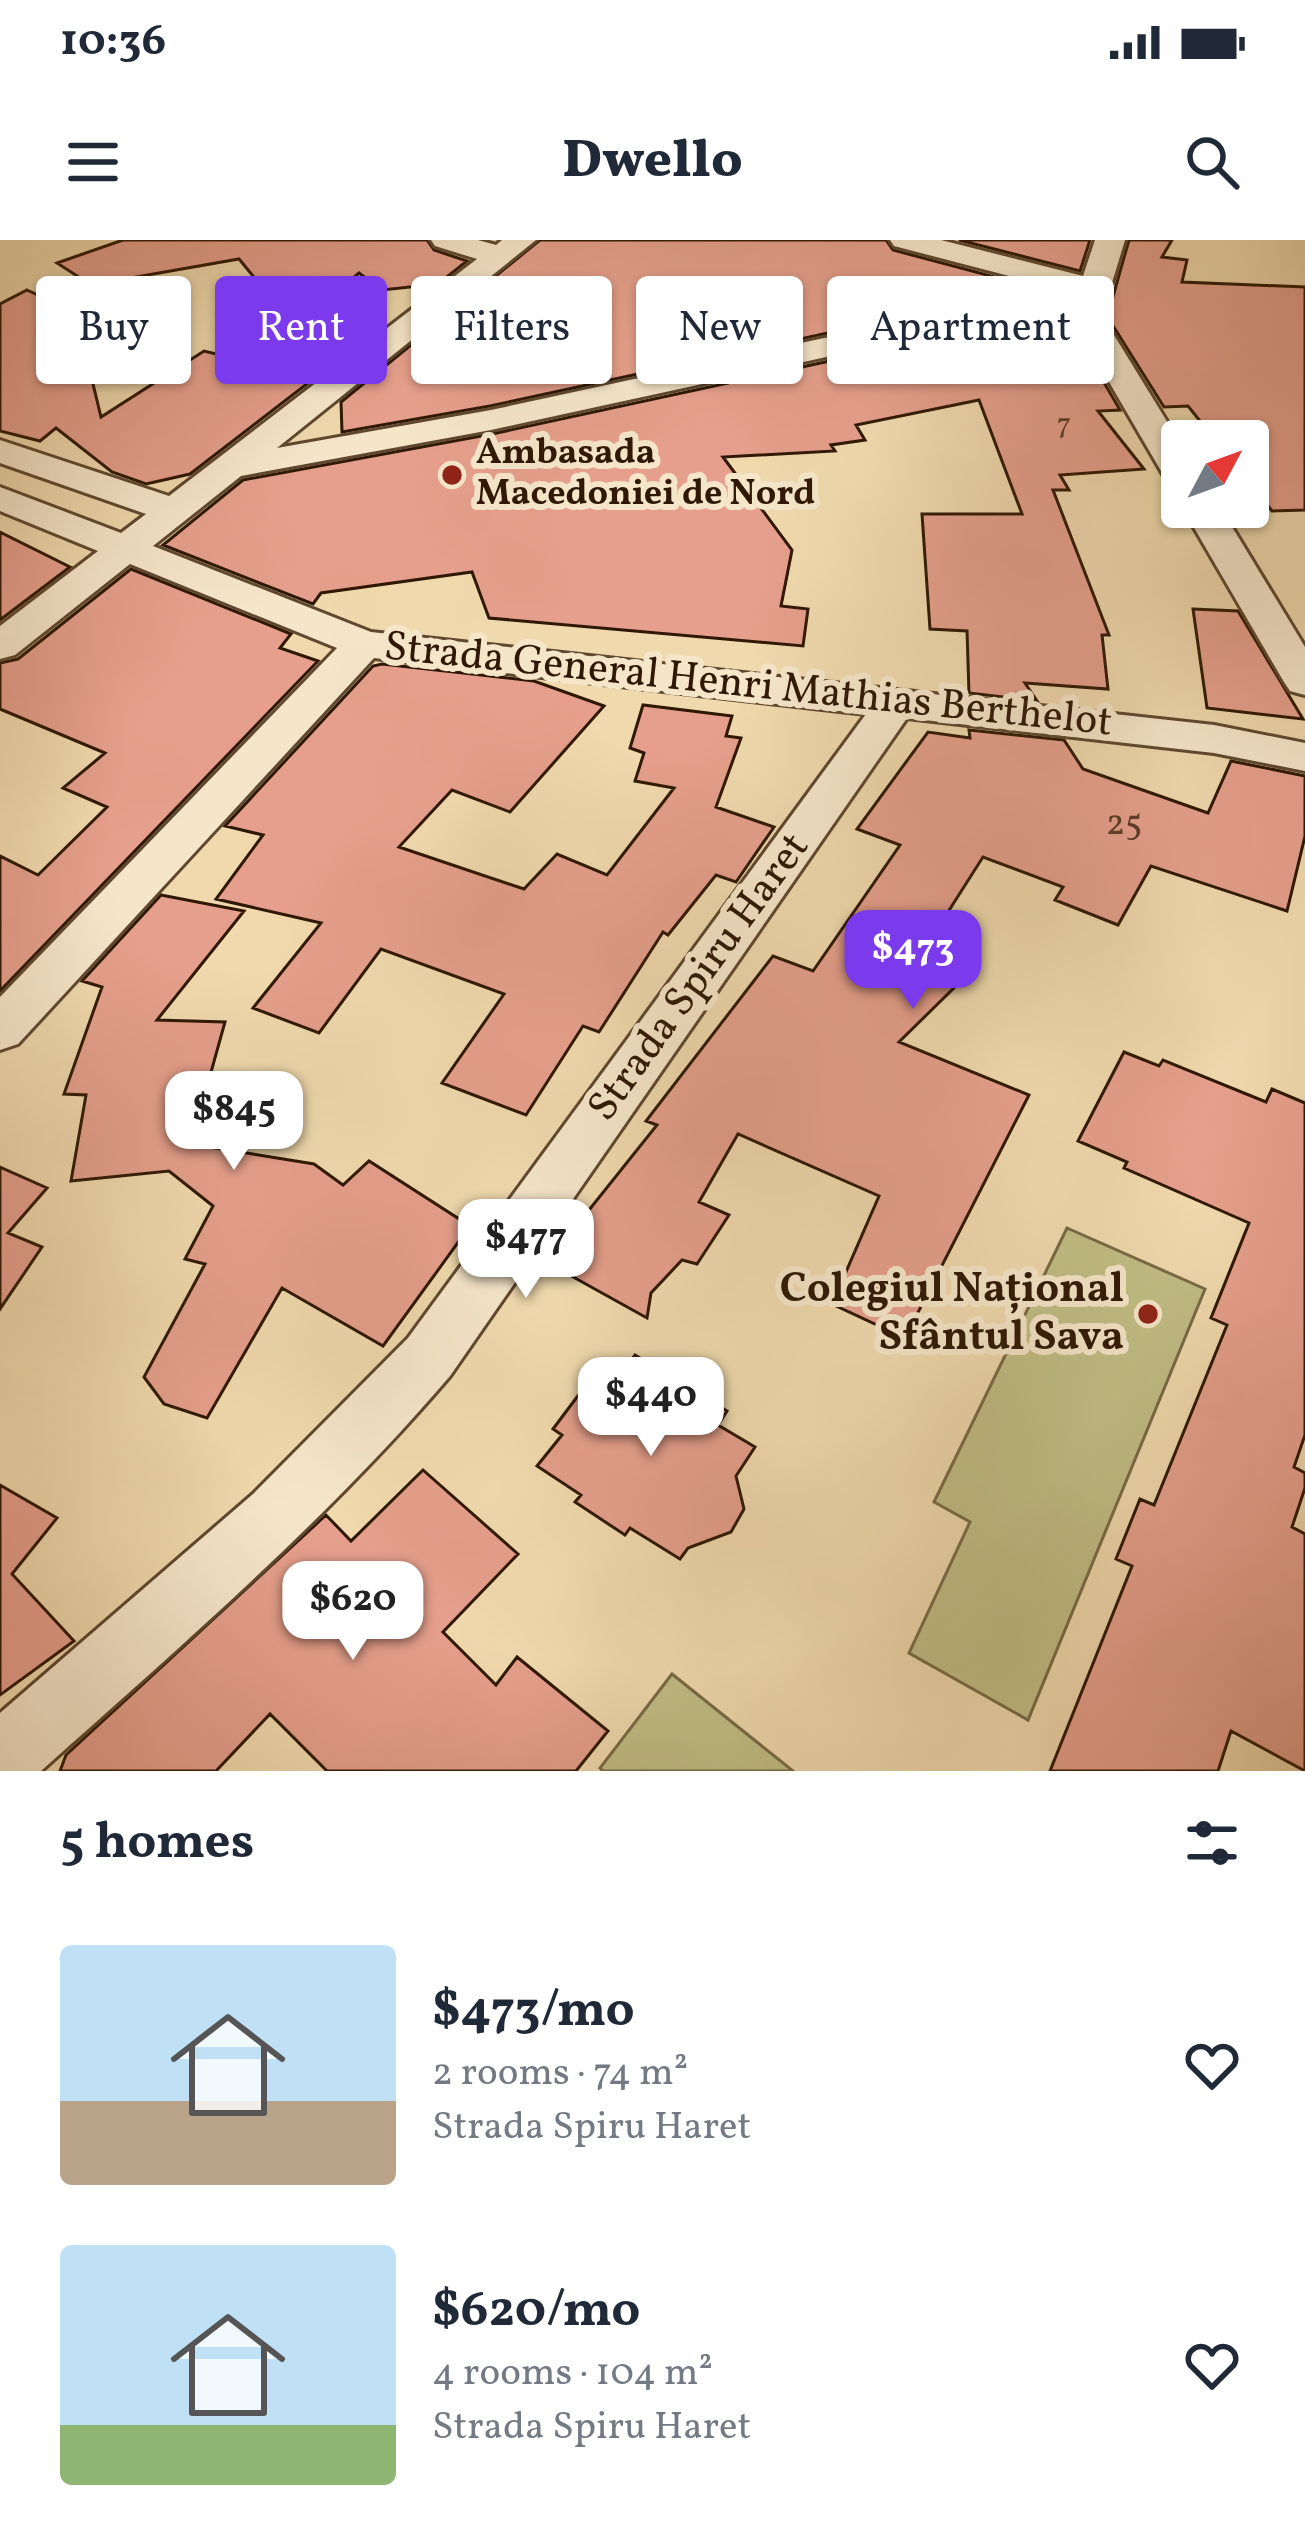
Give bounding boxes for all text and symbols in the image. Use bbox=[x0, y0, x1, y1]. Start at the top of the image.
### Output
text: 10:36 bbox=[60, 11, 166, 74]
text: Dwello bbox=[562, 125, 743, 200]
icon: menu bbox=[60, 129, 126, 195]
icon: search bbox=[1179, 129, 1245, 195]
chip: Buy bbox=[36, 276, 191, 384]
chip: Rent bbox=[215, 276, 387, 384]
chip: Filters bbox=[411, 276, 612, 384]
chip: New bbox=[636, 276, 803, 384]
chip: Apartment bbox=[827, 276, 1114, 384]
house number: 7 bbox=[1057, 404, 1071, 446]
north arrow bbox=[1161, 420, 1269, 528]
map controls bbox=[1161, 420, 1269, 528]
place label: Ambasada Macedoniei de Nord bbox=[476, 429, 815, 520]
marker: Ambasada Macedoniei de Nord bbox=[439, 462, 465, 488]
street label: Strada General Henri Mathias Berthelot bbox=[381, 618, 1115, 754]
house number: 25 bbox=[1106, 800, 1142, 850]
street label: Strada Spiru Haret bbox=[575, 822, 825, 1134]
pin: $473 bbox=[842, 910, 984, 1012]
text: $473 bbox=[872, 922, 954, 976]
pin: $845 bbox=[163, 1071, 305, 1173]
text: $845 bbox=[192, 1083, 276, 1137]
pin: $477 bbox=[455, 1199, 597, 1301]
text: $477 bbox=[485, 1211, 567, 1265]
place label: Colegiul Național Sfântul Sava bbox=[780, 1261, 1124, 1368]
marker: Colegiul Național Sfântul Sava bbox=[1135, 1301, 1161, 1327]
pin: $440 bbox=[580, 1357, 722, 1459]
text: $440 bbox=[605, 1369, 697, 1423]
pin: $620 bbox=[282, 1561, 424, 1663]
text: $620 bbox=[309, 1573, 397, 1627]
text: 5 homes bbox=[60, 1808, 254, 1879]
icon: filters bbox=[1179, 1810, 1245, 1876]
text: $473/mo bbox=[432, 1976, 635, 2047]
icon: home bbox=[156, 1993, 300, 2137]
icon: heart bbox=[1179, 2032, 1245, 2098]
text: 2 rooms · 74 m² bbox=[432, 2047, 688, 2101]
text: Strada Spiru Haret bbox=[432, 2101, 751, 2155]
text: $620/mo bbox=[432, 2276, 640, 2347]
icon: home bbox=[156, 2293, 300, 2437]
icon: heart bbox=[1179, 2332, 1245, 2398]
text: 4 rooms · 104 m² bbox=[432, 2347, 713, 2401]
text: Strada Spiru Haret bbox=[432, 2401, 751, 2455]

